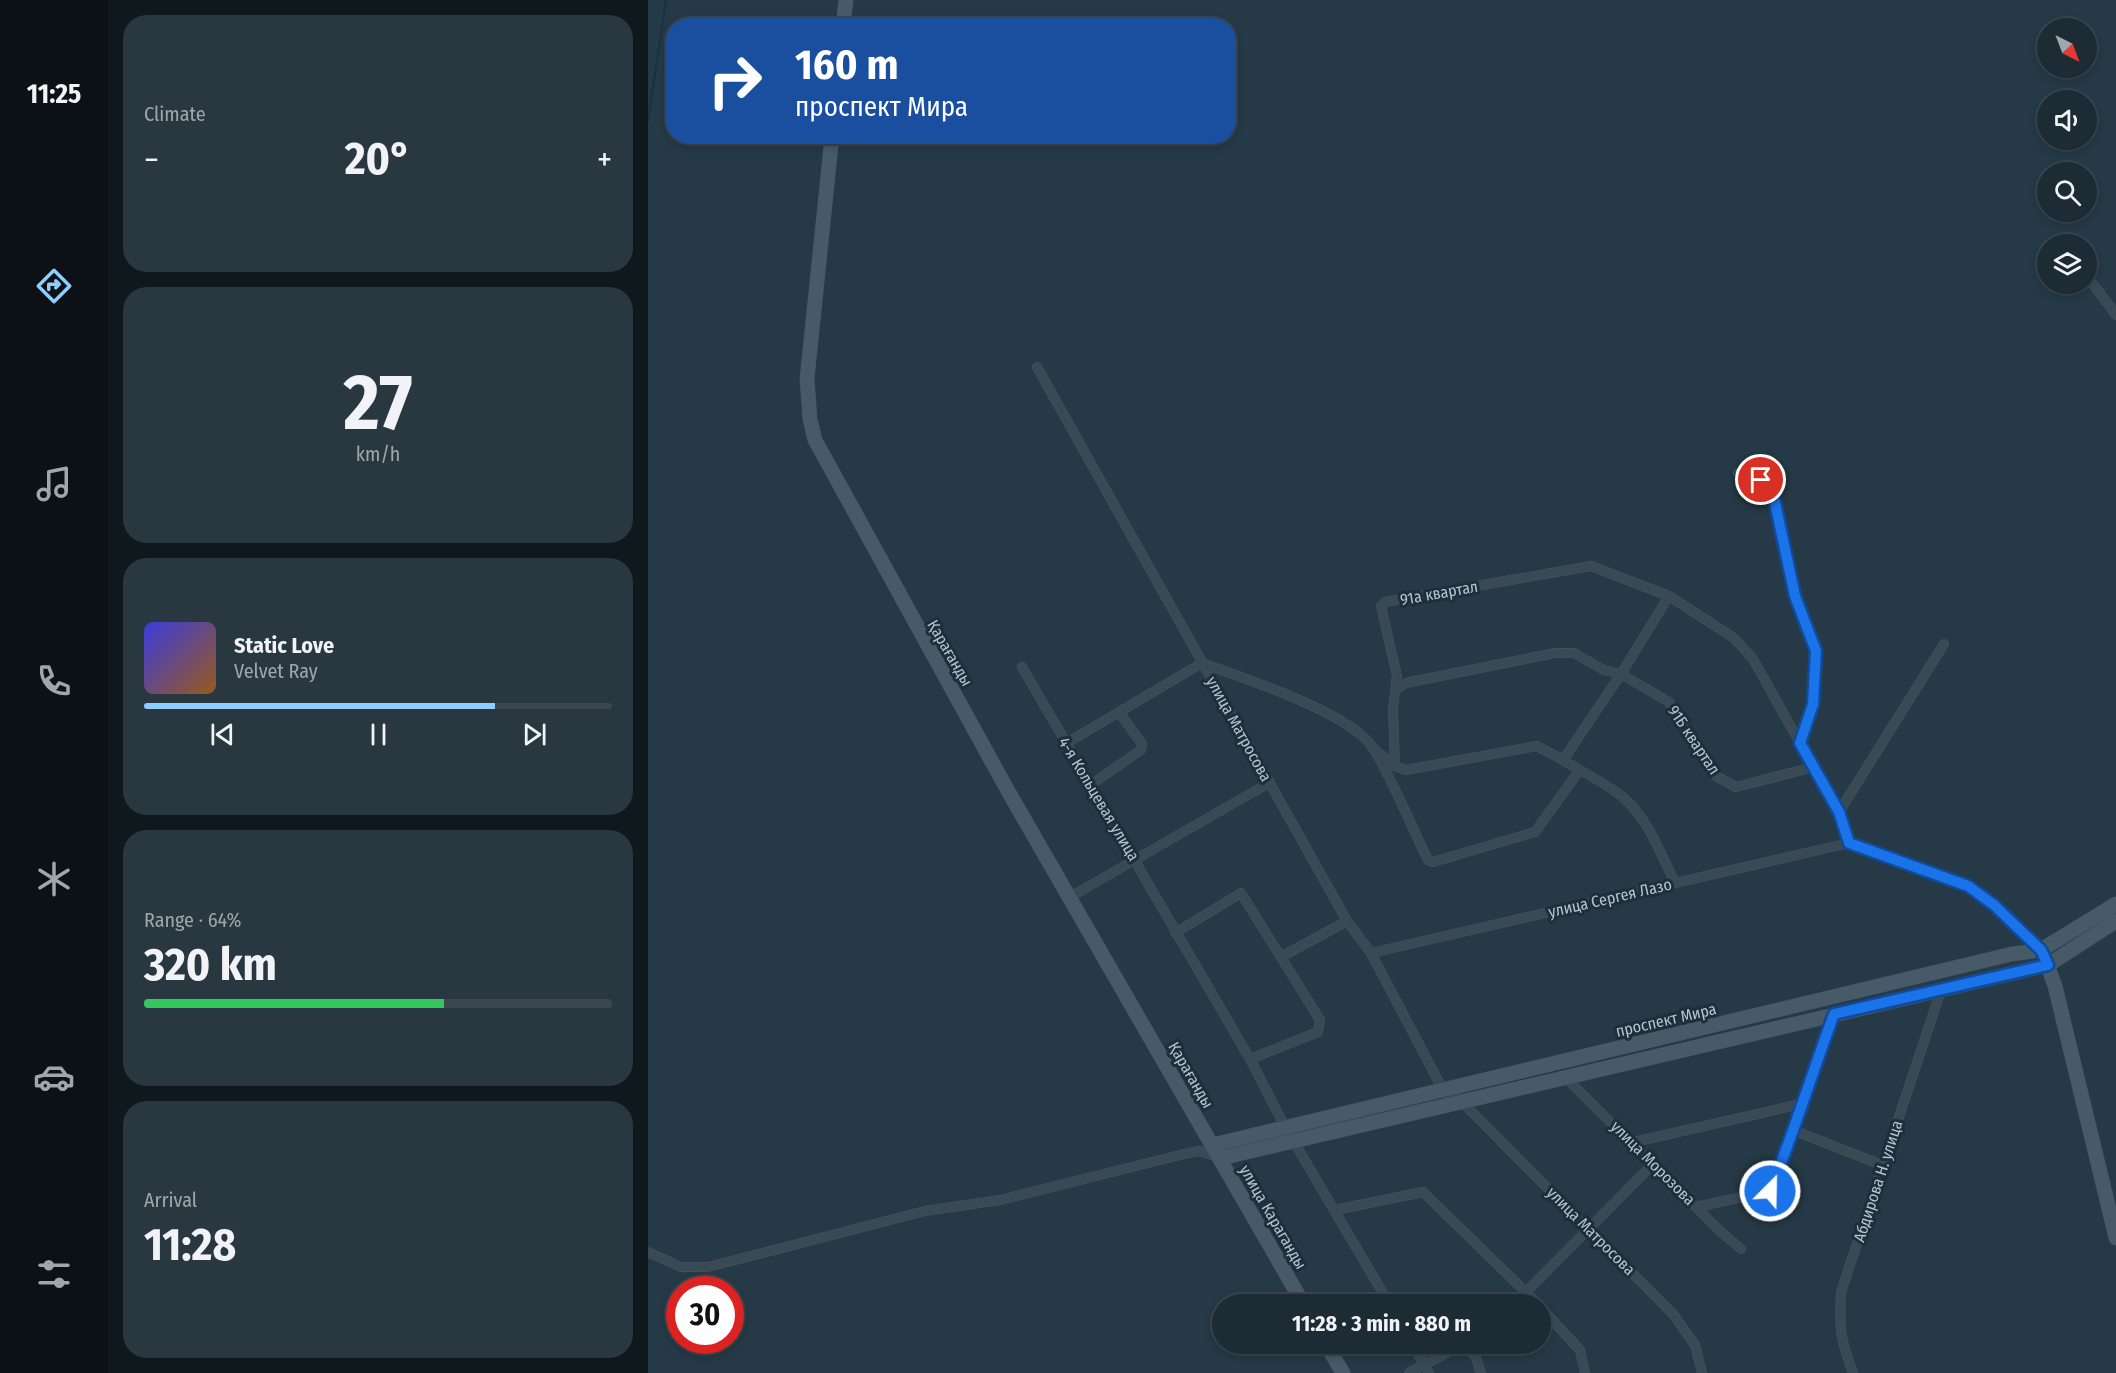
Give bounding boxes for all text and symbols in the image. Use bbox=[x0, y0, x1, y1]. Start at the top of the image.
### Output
north arrow bbox=[2037, 18, 2097, 78]
map controls bbox=[2037, 18, 2097, 294]
text: 160 m bbox=[795, 40, 898, 90]
icon: right bbox=[696, 42, 774, 120]
text: 11:25 bbox=[27, 78, 81, 110]
button: sound bbox=[2037, 90, 2097, 150]
text: проспект Мира bbox=[795, 91, 968, 123]
text: Climate bbox=[144, 102, 206, 126]
text: 20° bbox=[345, 132, 411, 186]
text: − bbox=[144, 140, 159, 180]
text: + bbox=[597, 140, 612, 180]
button: search bbox=[2037, 162, 2097, 222]
button: layers bbox=[2037, 234, 2097, 294]
icon: directions bbox=[33, 265, 75, 307]
text: 27 bbox=[344, 356, 412, 450]
text: km/h bbox=[356, 442, 400, 466]
pin bbox=[1735, 454, 1786, 505]
icon: music bbox=[33, 463, 75, 505]
icon: arrive bbox=[1744, 463, 1777, 496]
street label: 91а квартал bbox=[1399, 577, 1479, 609]
street label: Қарағанды bbox=[923, 616, 977, 690]
text: Static Love bbox=[234, 632, 334, 659]
text: Velvet Ray bbox=[234, 659, 318, 683]
icon: phone bbox=[33, 660, 75, 702]
street label: улица Матросова bbox=[1202, 673, 1276, 785]
street label: 91Б квартал bbox=[1664, 702, 1724, 778]
icon: previous bbox=[206, 718, 239, 751]
icon: pause bbox=[362, 718, 395, 751]
icon: next bbox=[518, 718, 551, 751]
street label: 4-я Кольцевая улица bbox=[1055, 734, 1144, 864]
icon: climate bbox=[33, 858, 75, 900]
street label: улица Сергея Лазо bbox=[1546, 875, 1674, 921]
text: Range · 64% bbox=[144, 908, 241, 932]
text: 320 km bbox=[144, 938, 277, 992]
street label: проспект Мира bbox=[1614, 999, 1718, 1041]
street label: Қарағанды bbox=[1164, 1038, 1218, 1112]
icon: car bbox=[33, 1056, 75, 1098]
street label: улица Морозова bbox=[1607, 1117, 1699, 1209]
street label: Абдирова Н. улица bbox=[1849, 1118, 1907, 1244]
position arrow bbox=[1738, 1159, 1802, 1223]
street label: улица Караганды bbox=[1236, 1162, 1310, 1272]
street label: улица Матросова bbox=[1543, 1183, 1639, 1279]
text: Arrival bbox=[144, 1188, 197, 1212]
text: 11:28 bbox=[144, 1218, 236, 1272]
icon: filters bbox=[33, 1253, 75, 1295]
speed limit sign: 30 bbox=[666, 1276, 744, 1354]
text: 11:28 · 3 min · 880 m bbox=[1292, 1310, 1471, 1337]

